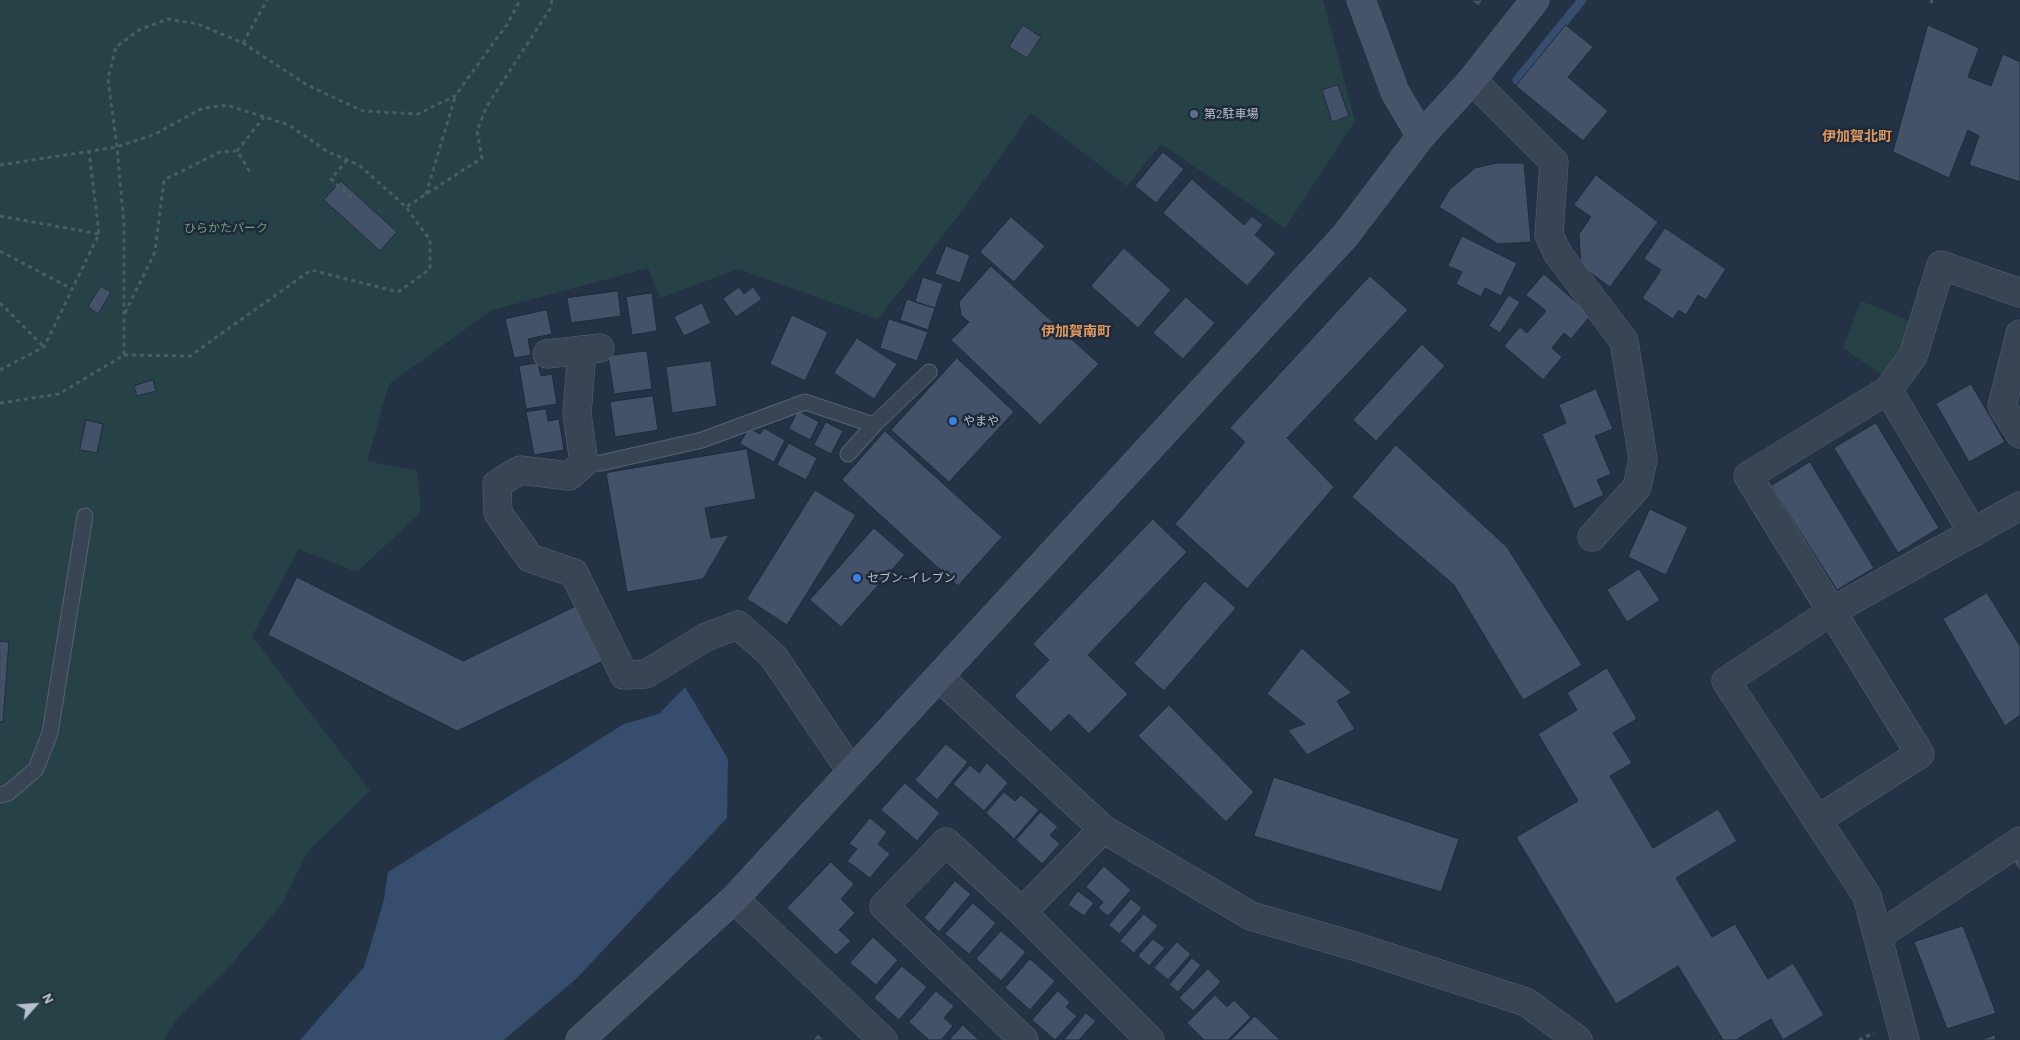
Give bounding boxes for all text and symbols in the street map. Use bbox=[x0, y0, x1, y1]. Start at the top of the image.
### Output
place label: 第2駐車場 bbox=[1204, 107, 1258, 121]
marker: 第2駐車場 bbox=[1188, 108, 1200, 120]
district label: 伊加賀北町 bbox=[1822, 128, 1892, 144]
park label: ひらかたパーク bbox=[184, 221, 268, 235]
district label: 伊加賀南町 bbox=[1041, 323, 1111, 339]
place label: やまや bbox=[963, 414, 999, 428]
marker: やまや bbox=[947, 415, 959, 427]
place label: セブン-イレブン bbox=[867, 571, 956, 585]
marker: セブン-イレブン bbox=[851, 572, 863, 584]
north arrow bbox=[10, 980, 60, 1030]
text: N bbox=[39, 990, 59, 1006]

